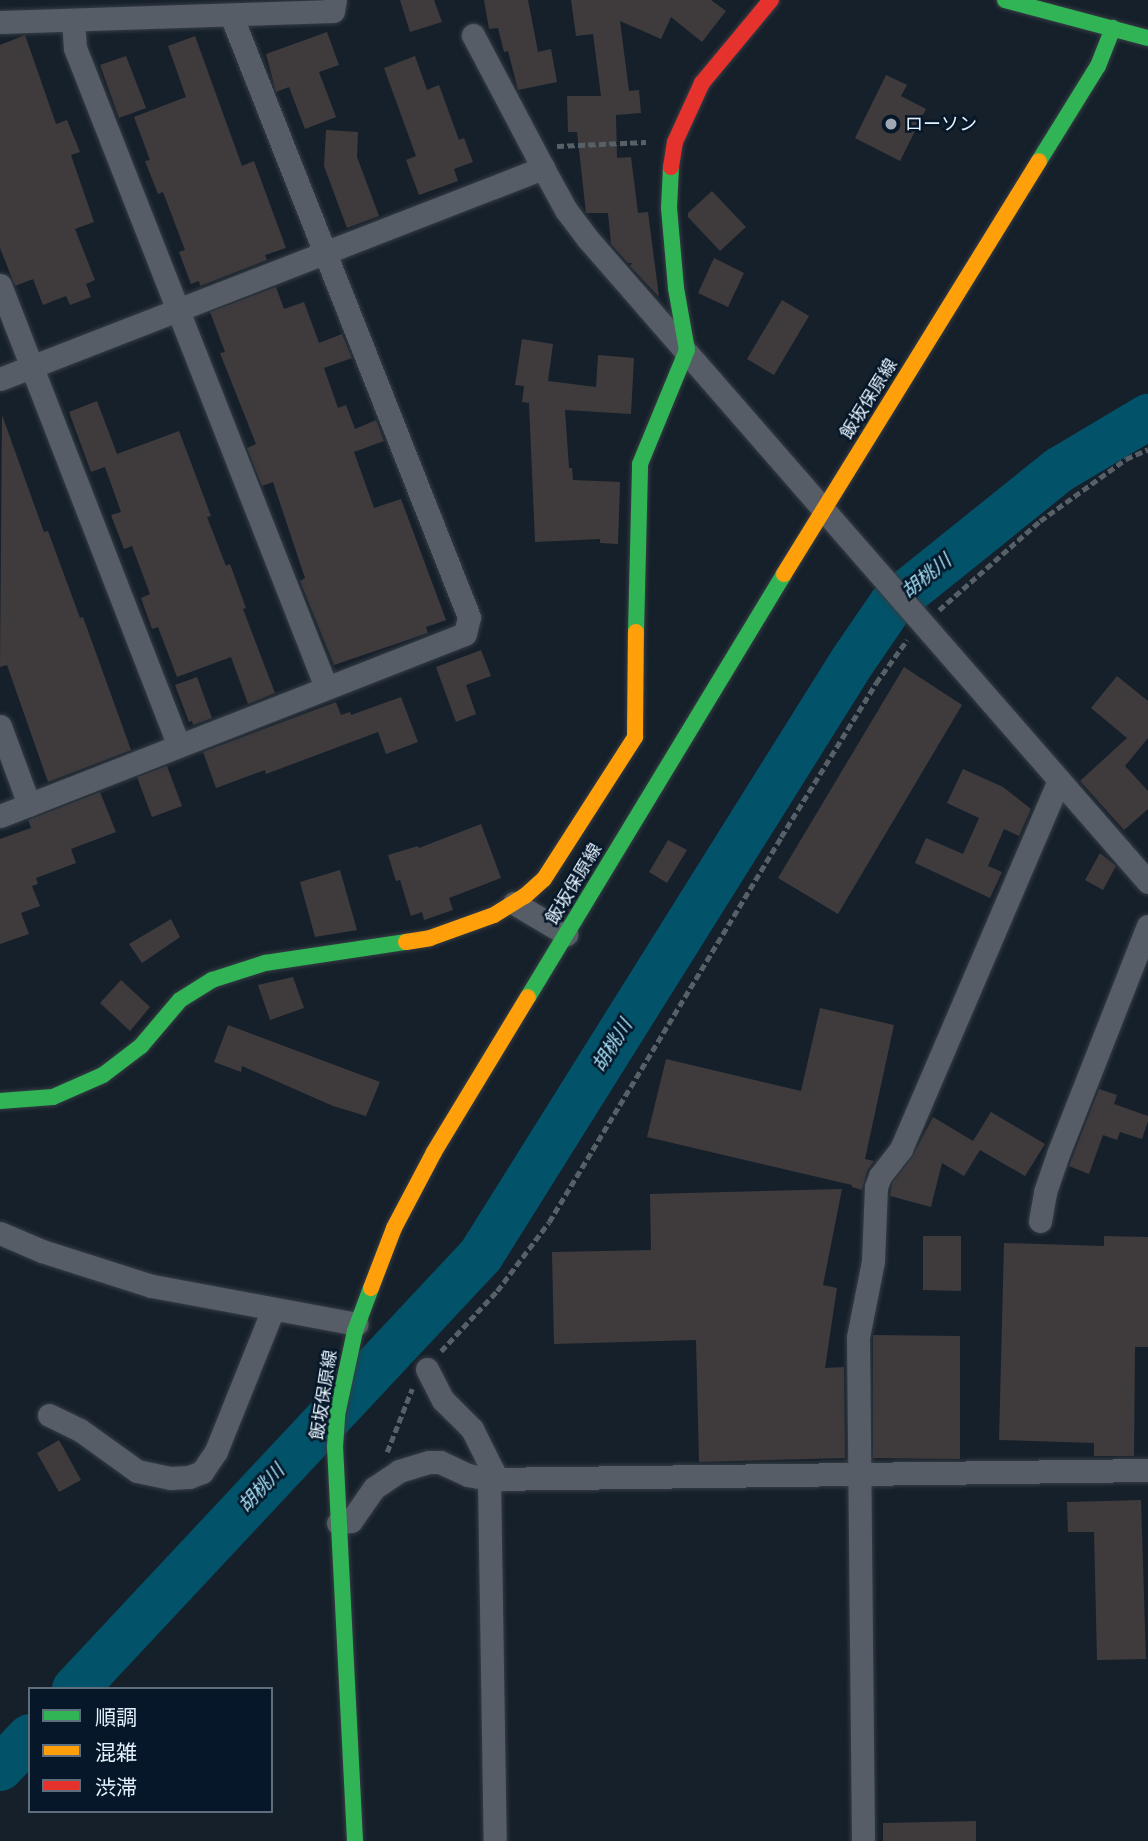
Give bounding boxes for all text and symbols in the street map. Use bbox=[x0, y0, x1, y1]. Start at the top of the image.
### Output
place label: ローソン bbox=[905, 113, 977, 135]
marker: ローソン bbox=[883, 116, 899, 132]
street label: 飯坂保原線 bbox=[836, 355, 902, 443]
water label: 胡桃川 bbox=[898, 550, 956, 604]
street label: 飯坂保原線 bbox=[542, 840, 606, 928]
water label: 胡桃川 bbox=[588, 1016, 638, 1076]
street label: 飯坂保原線 bbox=[306, 1349, 342, 1441]
water label: 胡桃川 bbox=[234, 1460, 290, 1518]
legend bbox=[28, 1687, 273, 1813]
text: 順調 bbox=[95, 1706, 137, 1731]
text: 混雑 bbox=[95, 1741, 137, 1766]
text: 渋滞 bbox=[95, 1776, 137, 1801]

